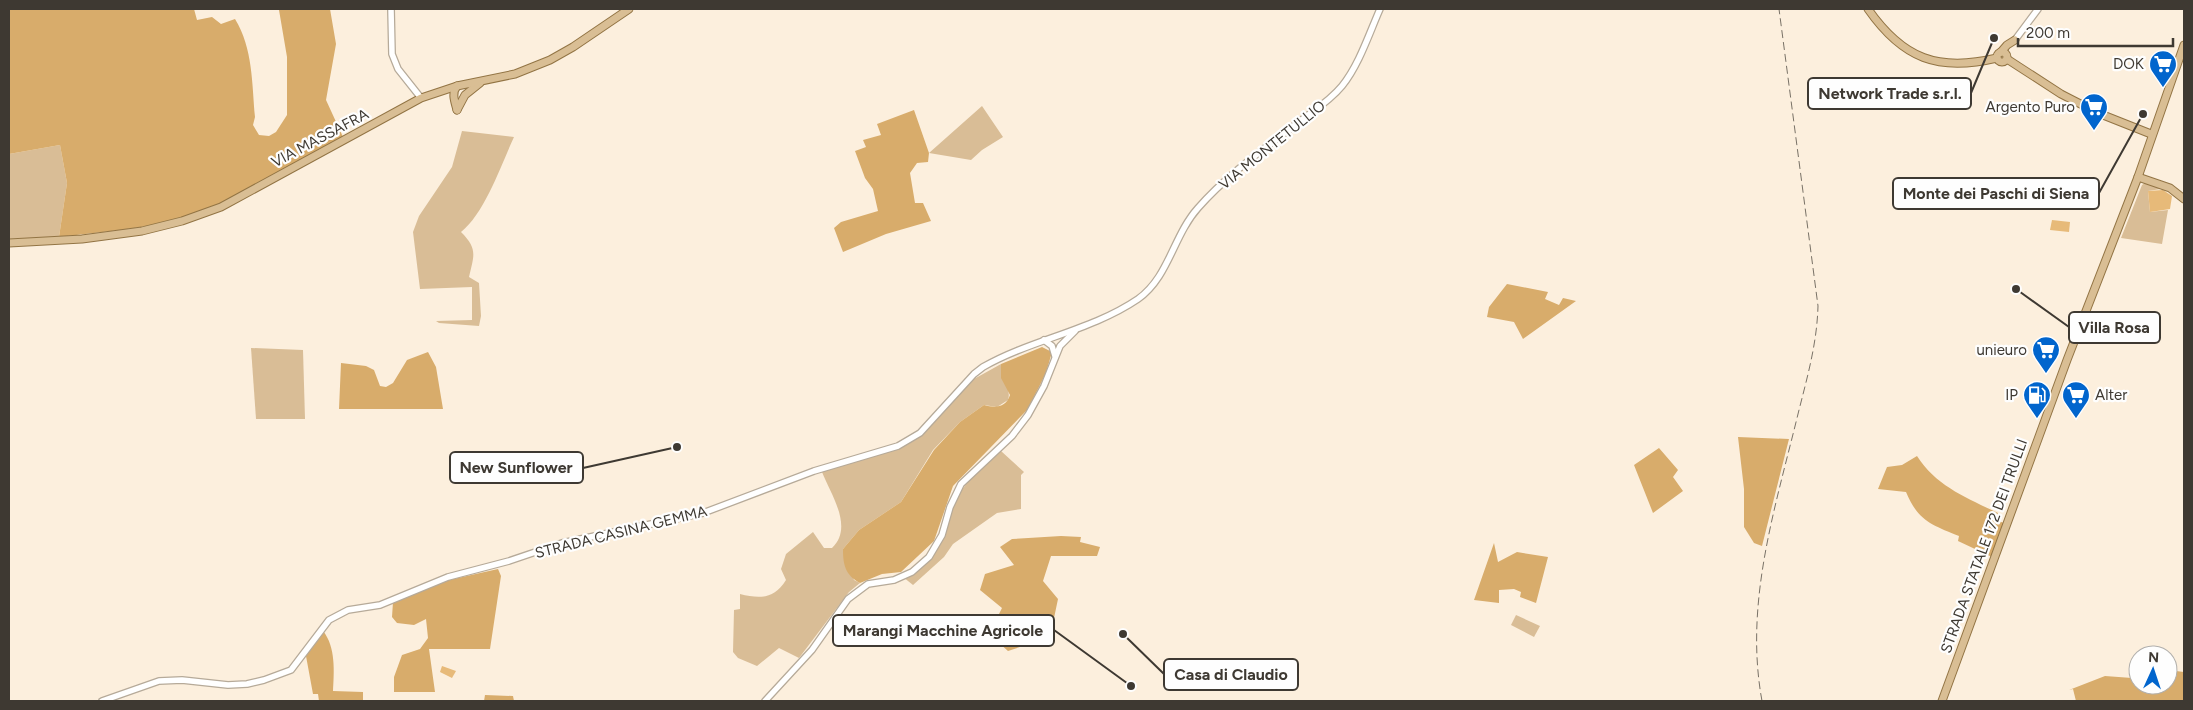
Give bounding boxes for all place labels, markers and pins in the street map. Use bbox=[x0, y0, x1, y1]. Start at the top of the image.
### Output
supermarket icon: DOK bbox=[2148, 49, 2178, 88]
place label: DOK bbox=[2113, 55, 2145, 73]
callout: Network Trade s.r.l. bbox=[1808, 78, 1971, 109]
supermarket icon: Argento Puro bbox=[2079, 92, 2109, 131]
place label: Argento Puro bbox=[1986, 98, 2075, 116]
callout: Monte dei Paschi di Siena bbox=[1893, 178, 2099, 209]
callout: Villa Rosa bbox=[2069, 312, 2160, 343]
supermarket icon: unieuro bbox=[2031, 335, 2061, 374]
place label: unieuro bbox=[1976, 341, 2027, 359]
fuel station icon: IP bbox=[2022, 380, 2052, 419]
supermarket icon: Alter bbox=[2061, 380, 2091, 419]
place label: IP bbox=[2005, 386, 2018, 404]
place label: Alter bbox=[2095, 386, 2127, 404]
callout: New Sunflower bbox=[450, 452, 583, 483]
callout: Marangi Macchine Agricole bbox=[833, 615, 1054, 646]
callout: Casa di Claudio bbox=[1164, 659, 1298, 690]

